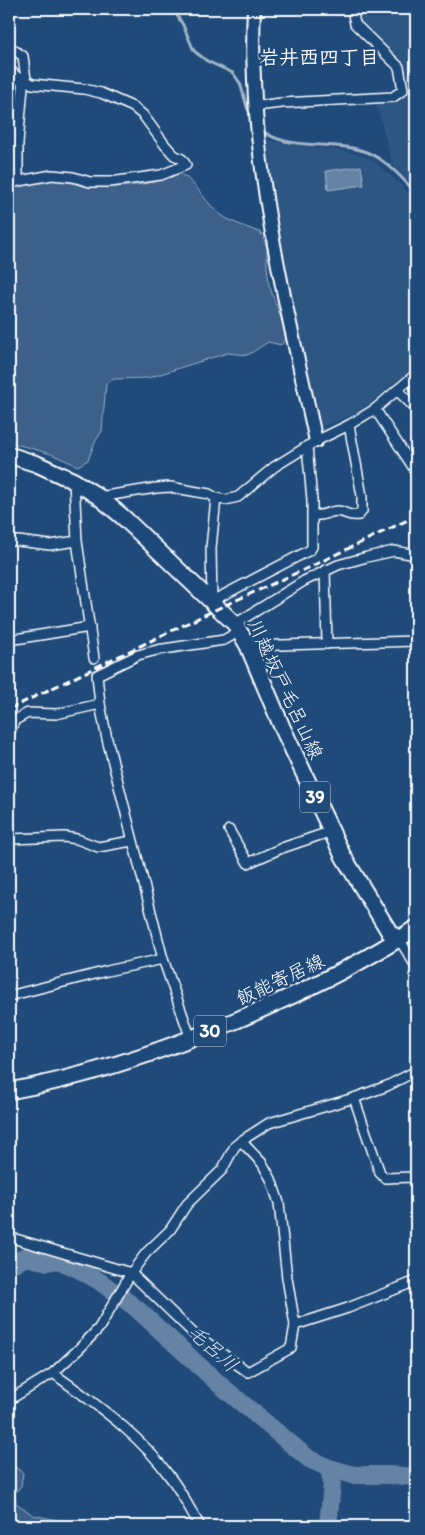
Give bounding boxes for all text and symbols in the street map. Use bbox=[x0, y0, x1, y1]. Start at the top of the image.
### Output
district label: 岩井西四丁目 bbox=[259, 45, 379, 69]
street label: 川越坂戸毛呂山線 bbox=[243, 615, 328, 763]
road number: 39 bbox=[300, 782, 330, 812]
street label: 飯能寄居線 bbox=[232, 949, 328, 1010]
road number: 30 bbox=[194, 1016, 226, 1046]
water label: 毛呂川 bbox=[183, 1319, 243, 1377]

